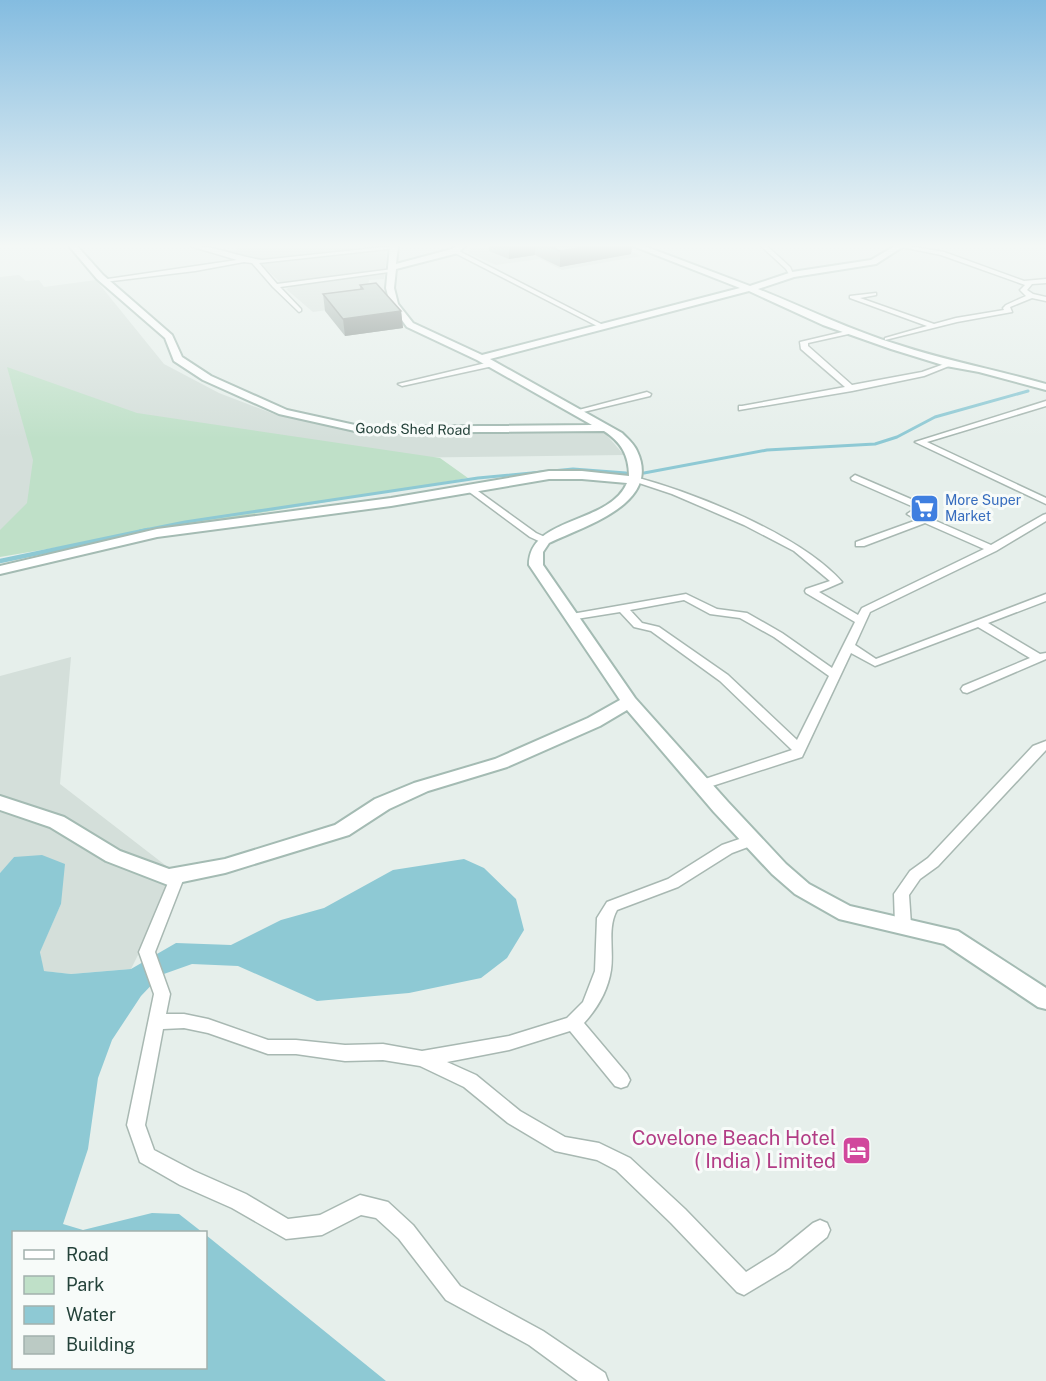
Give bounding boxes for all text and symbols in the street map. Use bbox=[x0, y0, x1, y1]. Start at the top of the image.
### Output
street label: Goods Shed Road bbox=[355, 420, 471, 438]
supermarket icon: More Super Market bbox=[908, 492, 940, 524]
place label: More Super Market bbox=[945, 492, 1021, 524]
place label: Covelone Beach Hotel ( India ) Limited bbox=[632, 1126, 836, 1173]
hotel icon: Covelone Beach Hotel ( India ) Limited bbox=[841, 1134, 873, 1166]
legend bbox=[12, 1231, 207, 1369]
text: Road bbox=[66, 1244, 109, 1265]
text: Park bbox=[66, 1274, 104, 1295]
text: Water bbox=[66, 1304, 116, 1325]
text: Building bbox=[66, 1334, 135, 1355]

